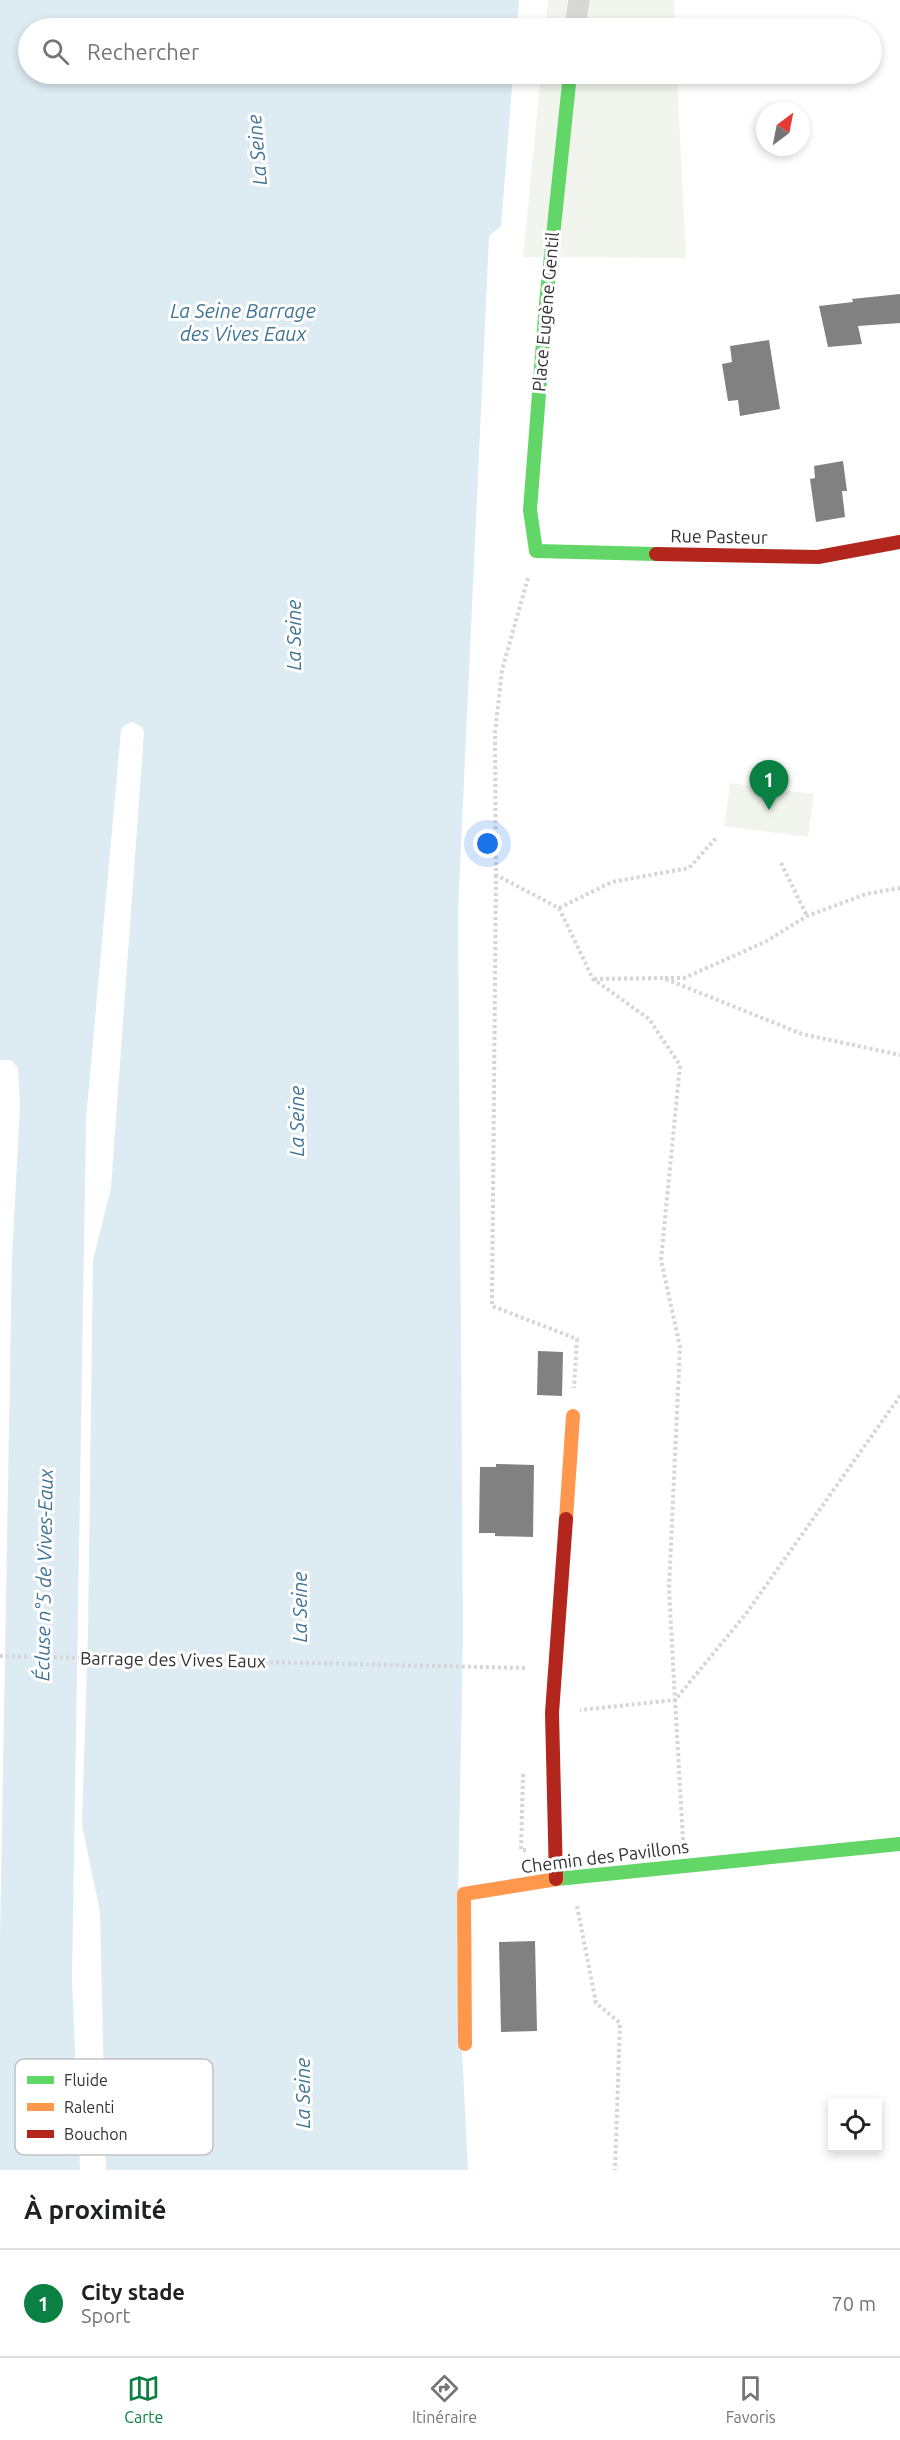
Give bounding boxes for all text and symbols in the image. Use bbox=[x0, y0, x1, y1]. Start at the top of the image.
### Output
search box bbox=[18, 18, 882, 84]
icon: search bbox=[39, 35, 72, 68]
text: Rechercher bbox=[87, 39, 199, 64]
north arrow bbox=[756, 102, 810, 156]
water label: La Seine bbox=[242, 114, 271, 186]
street label: Place Eugène Gentil bbox=[528, 231, 562, 393]
water label: La Seine Barrage des Vives Eaux bbox=[170, 299, 316, 345]
street label: Rue Pasteur bbox=[670, 525, 768, 547]
water label: La Seine bbox=[282, 600, 305, 670]
pin: 1 bbox=[750, 760, 788, 810]
your location bbox=[473, 829, 502, 858]
water label: La Seine bbox=[285, 1086, 308, 1156]
water label: Écluse n°5 de Vives-Eaux bbox=[30, 1468, 57, 1681]
water label: La Seine bbox=[288, 1572, 311, 1642]
street label: Barrage des Vives Eaux bbox=[80, 1647, 266, 1671]
street label: Chemin des Pavillons bbox=[520, 1836, 690, 1876]
water label: La Seine bbox=[291, 2058, 314, 2128]
legend bbox=[15, 2059, 213, 2155]
text: Fluide bbox=[64, 2071, 108, 2089]
text: Ralenti bbox=[64, 2098, 115, 2116]
map controls bbox=[828, 2098, 882, 2152]
button: locate bbox=[828, 2098, 882, 2152]
text: Bouchon bbox=[64, 2125, 128, 2143]
text: À proximité bbox=[24, 2195, 166, 2224]
text: City stade bbox=[81, 2279, 185, 2304]
text: 1 bbox=[38, 2292, 49, 2315]
text: 70 m bbox=[832, 2292, 876, 2315]
text: Sport bbox=[81, 2304, 130, 2327]
tab: Carte bbox=[124, 2372, 163, 2426]
tab: Itinéraire bbox=[412, 2372, 477, 2426]
tab: Favoris bbox=[726, 2372, 776, 2426]

